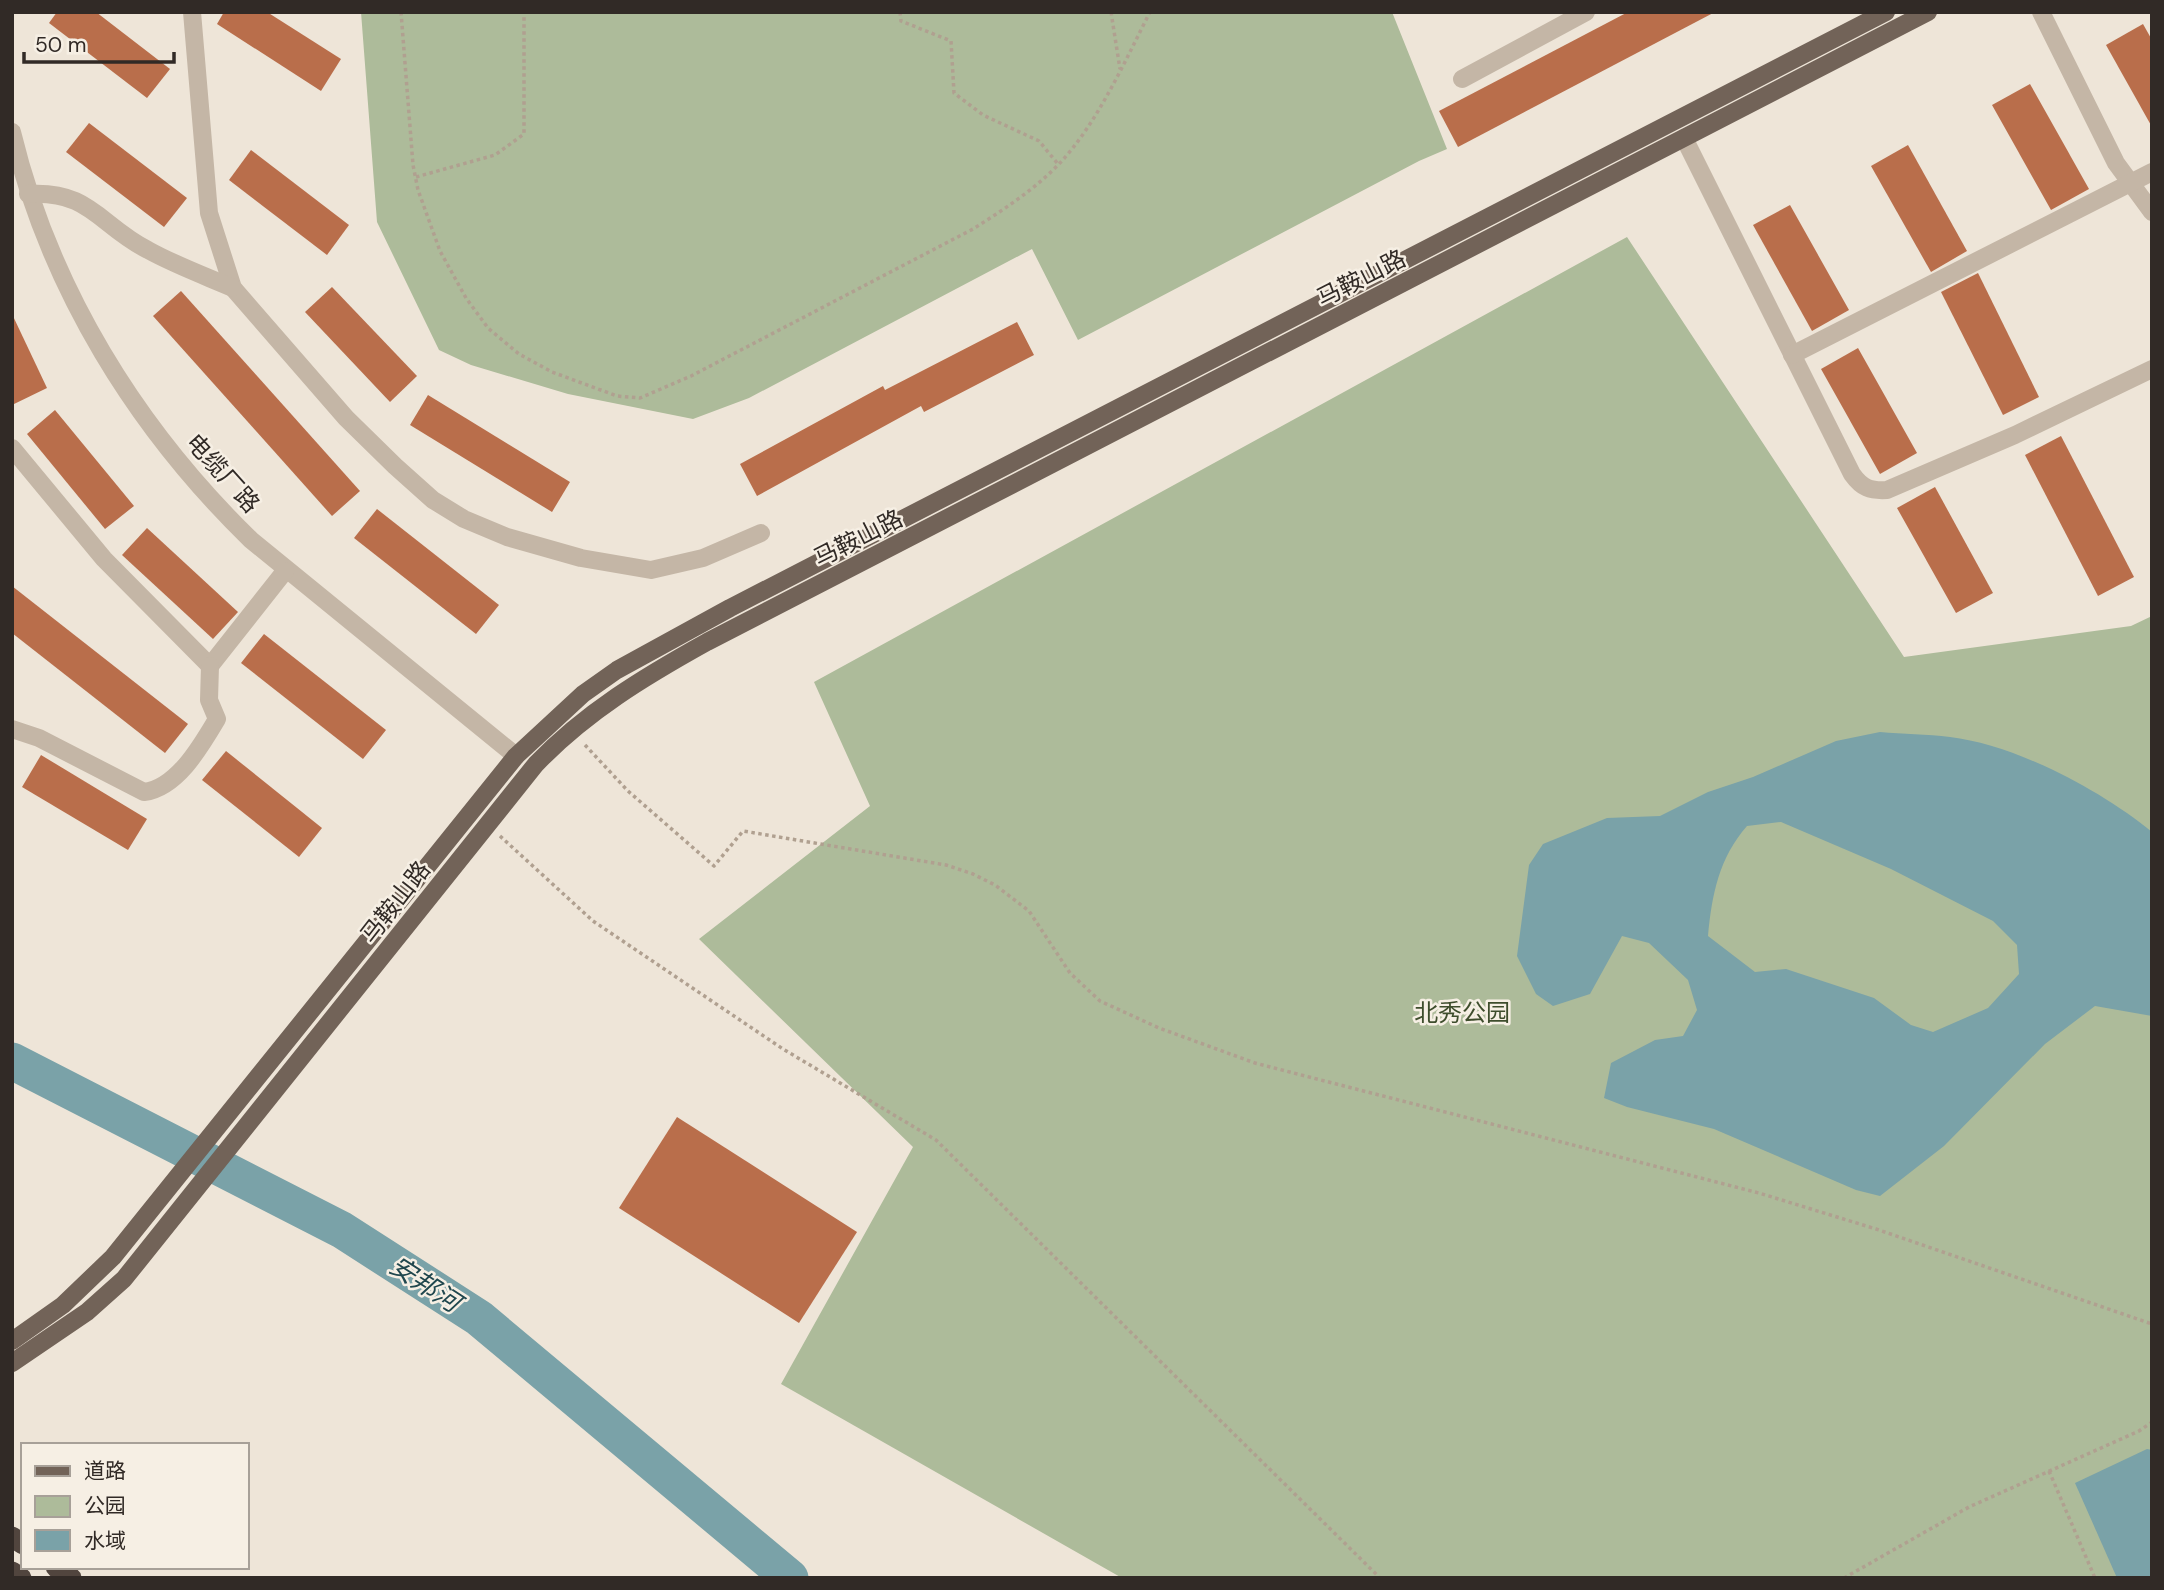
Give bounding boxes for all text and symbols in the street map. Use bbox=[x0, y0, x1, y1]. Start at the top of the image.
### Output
scale bar bbox=[24, 21, 175, 65]
text: 50 m bbox=[35, 31, 86, 59]
street label: 马鞍山路 bbox=[1311, 242, 1411, 314]
street label: 电缆厂路 bbox=[179, 427, 267, 519]
street label: 马鞍山路 bbox=[808, 502, 908, 574]
street label: 马鞍山路 bbox=[353, 855, 437, 949]
park label: 北秀公园 bbox=[1414, 997, 1510, 1028]
water label: 安邦河 bbox=[383, 1248, 471, 1322]
legend bbox=[21, 1443, 248, 1569]
text: 道路 bbox=[84, 1457, 126, 1485]
text: 公园 bbox=[84, 1492, 126, 1520]
text: 水域 bbox=[84, 1527, 126, 1555]

